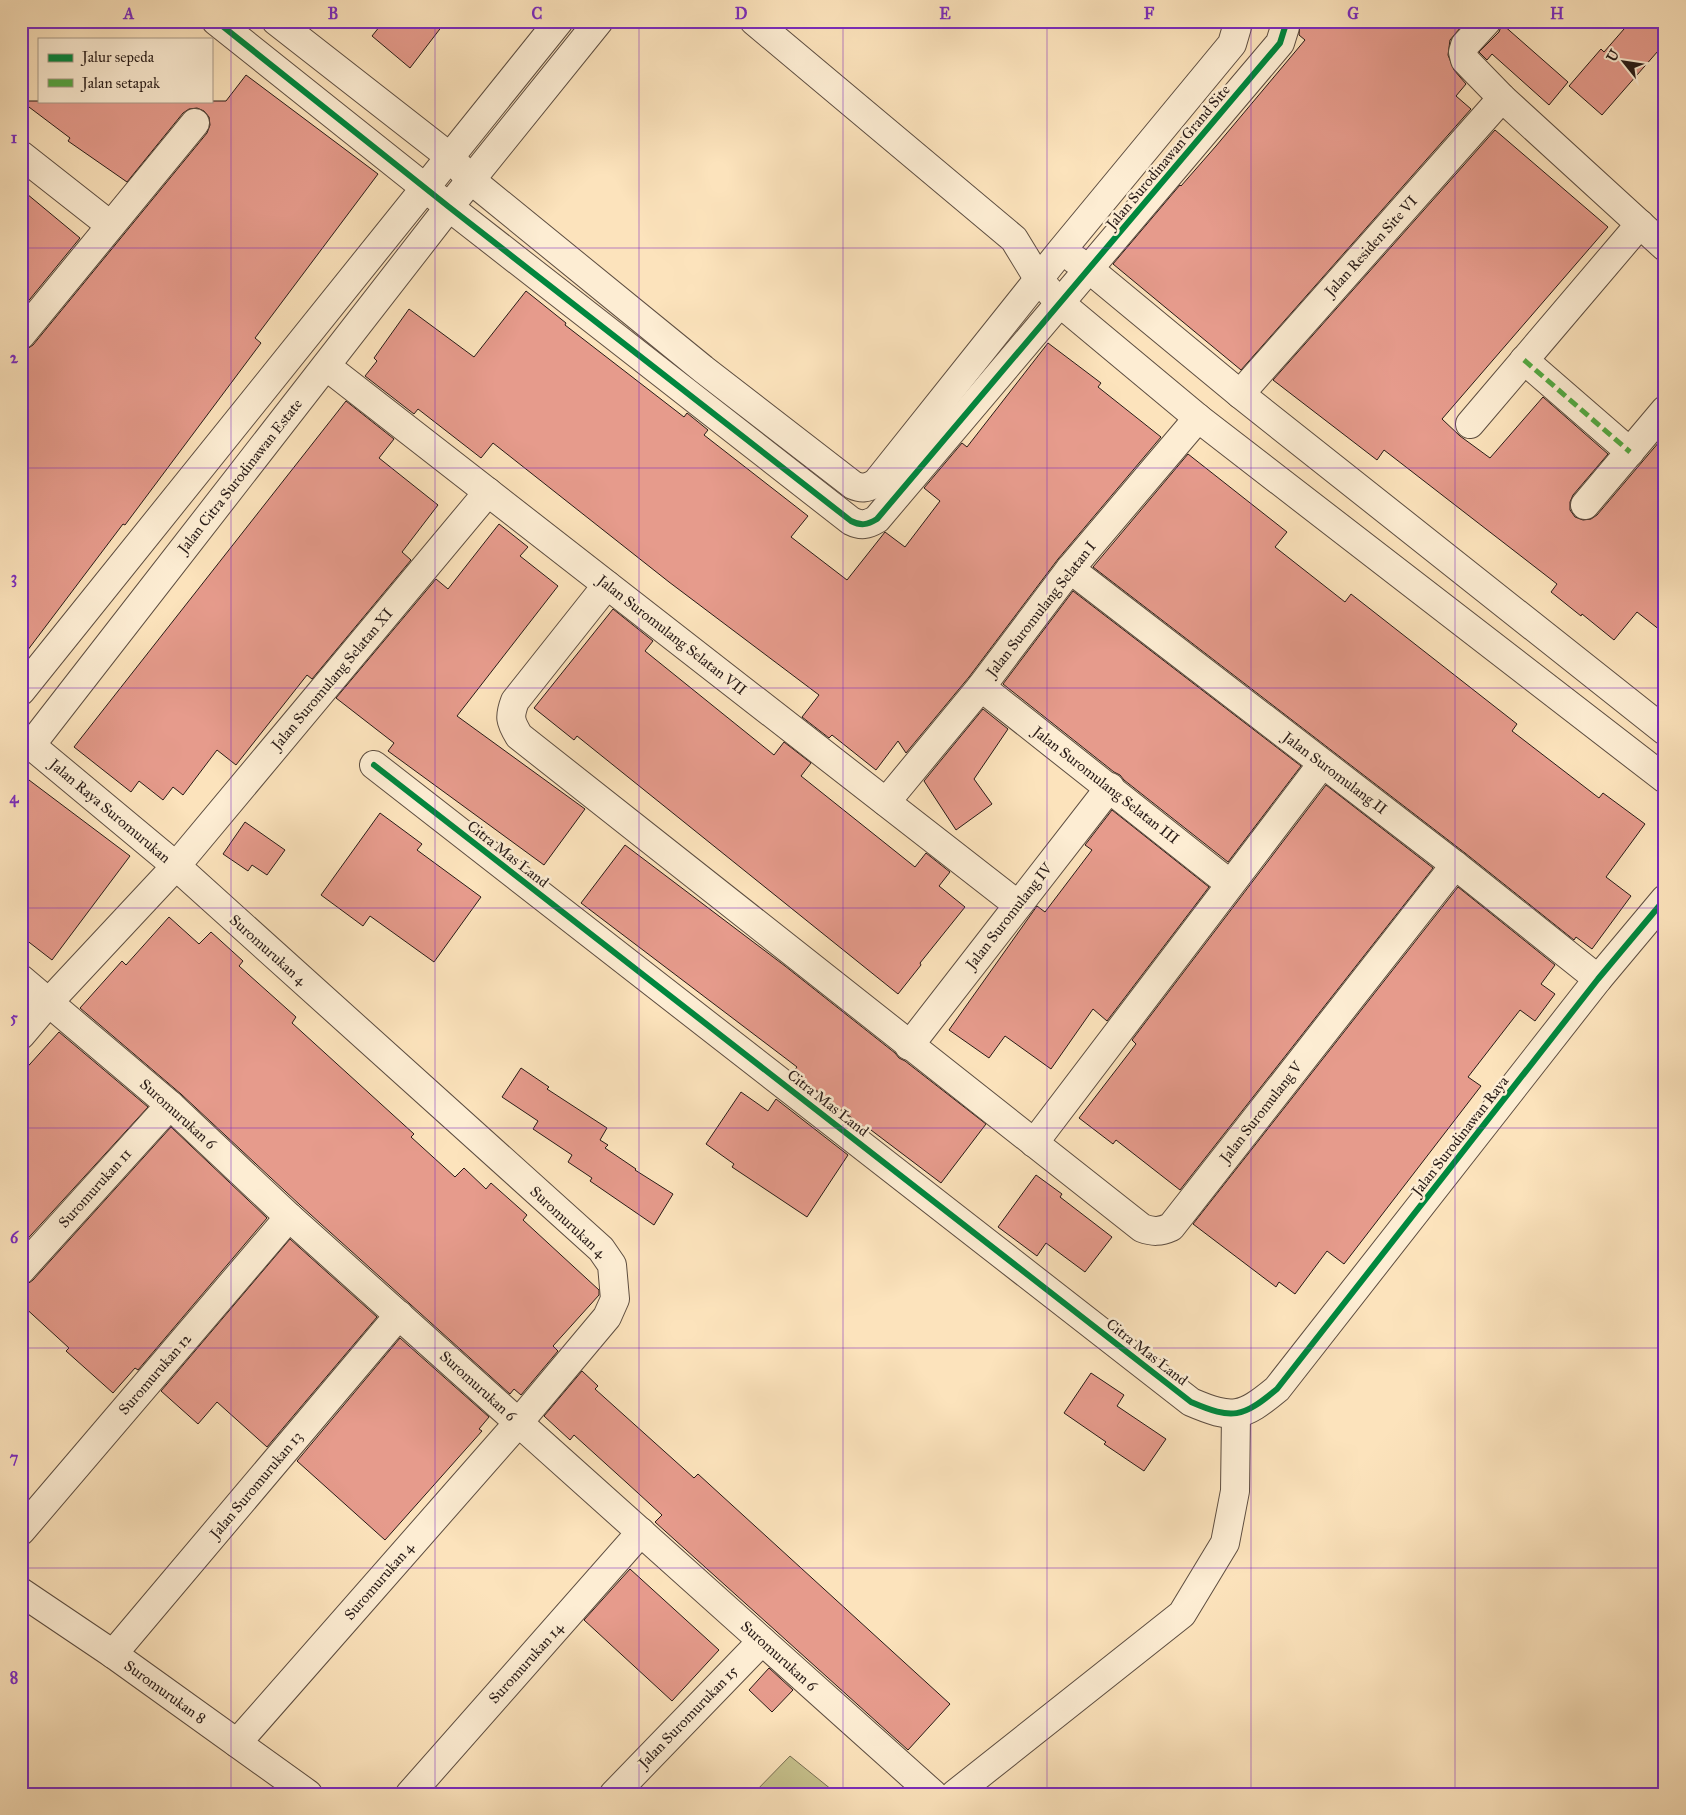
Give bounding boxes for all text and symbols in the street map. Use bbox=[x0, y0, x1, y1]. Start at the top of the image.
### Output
text: A bbox=[123, 4, 135, 23]
text: B bbox=[328, 4, 338, 23]
text: C bbox=[532, 4, 543, 23]
text: D bbox=[735, 4, 748, 23]
text: E bbox=[939, 4, 951, 23]
text: F bbox=[1144, 4, 1155, 23]
text: G bbox=[1347, 4, 1359, 23]
text: H bbox=[1550, 4, 1564, 23]
legend bbox=[38, 38, 212, 102]
north arrow bbox=[1598, 38, 1648, 88]
text: U bbox=[1603, 46, 1624, 65]
text: Jalur sepeda bbox=[80, 48, 155, 67]
text: Jalan setapak bbox=[80, 74, 160, 93]
street label: Jalan Surodinawan Grand Site bbox=[1101, 81, 1235, 235]
text: 1 bbox=[11, 128, 18, 147]
street label: Jalan Residen Site VI bbox=[1320, 192, 1422, 302]
text: 2 bbox=[10, 348, 19, 367]
street label: Jalan Citra Surodinawan Estate bbox=[173, 395, 307, 559]
street label: Jalan Suromulang Selatan I bbox=[981, 537, 1100, 683]
text: 3 bbox=[11, 568, 17, 588]
street label: Jalan Suromulang Selatan VII bbox=[592, 570, 750, 700]
street label: Jalan Suromulang Selatan XI bbox=[266, 605, 397, 756]
street label: Jalan Suromulang Selatan III bbox=[1027, 721, 1183, 848]
street label: Jalan Suromulang II bbox=[1277, 727, 1391, 819]
street label: Jalan Raya Suromurukan bbox=[44, 754, 174, 868]
text: 4 bbox=[10, 788, 20, 808]
street label: Citra Mas Land bbox=[464, 817, 553, 892]
street label: Jalan Suromulang IV bbox=[961, 859, 1057, 975]
street label: Suromurukan 4 bbox=[226, 911, 311, 990]
text: 5 bbox=[10, 1008, 18, 1027]
street label: Jalan Suromulang V bbox=[1215, 1057, 1307, 1168]
street label: Citra Mas Land bbox=[784, 1066, 873, 1141]
street label: Jalan Surodinawan Raya bbox=[1406, 1072, 1514, 1202]
street label: Suromurukan 6 bbox=[136, 1075, 221, 1154]
street label: Suromurukan 11 bbox=[55, 1145, 135, 1231]
street label: Suromurukan 4 bbox=[526, 1182, 610, 1262]
text: 6 bbox=[10, 1228, 19, 1247]
street label: Citra Mas Land bbox=[1103, 1315, 1192, 1390]
street label: Suromurukan 12 bbox=[115, 1329, 196, 1418]
street label: Suromurukan 6 bbox=[436, 1347, 521, 1426]
street label: Jalan Suromurukan 13 bbox=[205, 1428, 307, 1544]
text: 7 bbox=[10, 1448, 19, 1467]
street label: Suromurukan 4 bbox=[340, 1538, 418, 1624]
street label: Suromurukan 6 bbox=[737, 1617, 822, 1696]
street label: Suromurukan 14 bbox=[485, 1618, 568, 1707]
street label: Suromurukan 8 bbox=[121, 1656, 209, 1728]
street label: Jalan Suromurukan 15 bbox=[633, 1662, 742, 1774]
text: 8 bbox=[10, 1668, 18, 1687]

